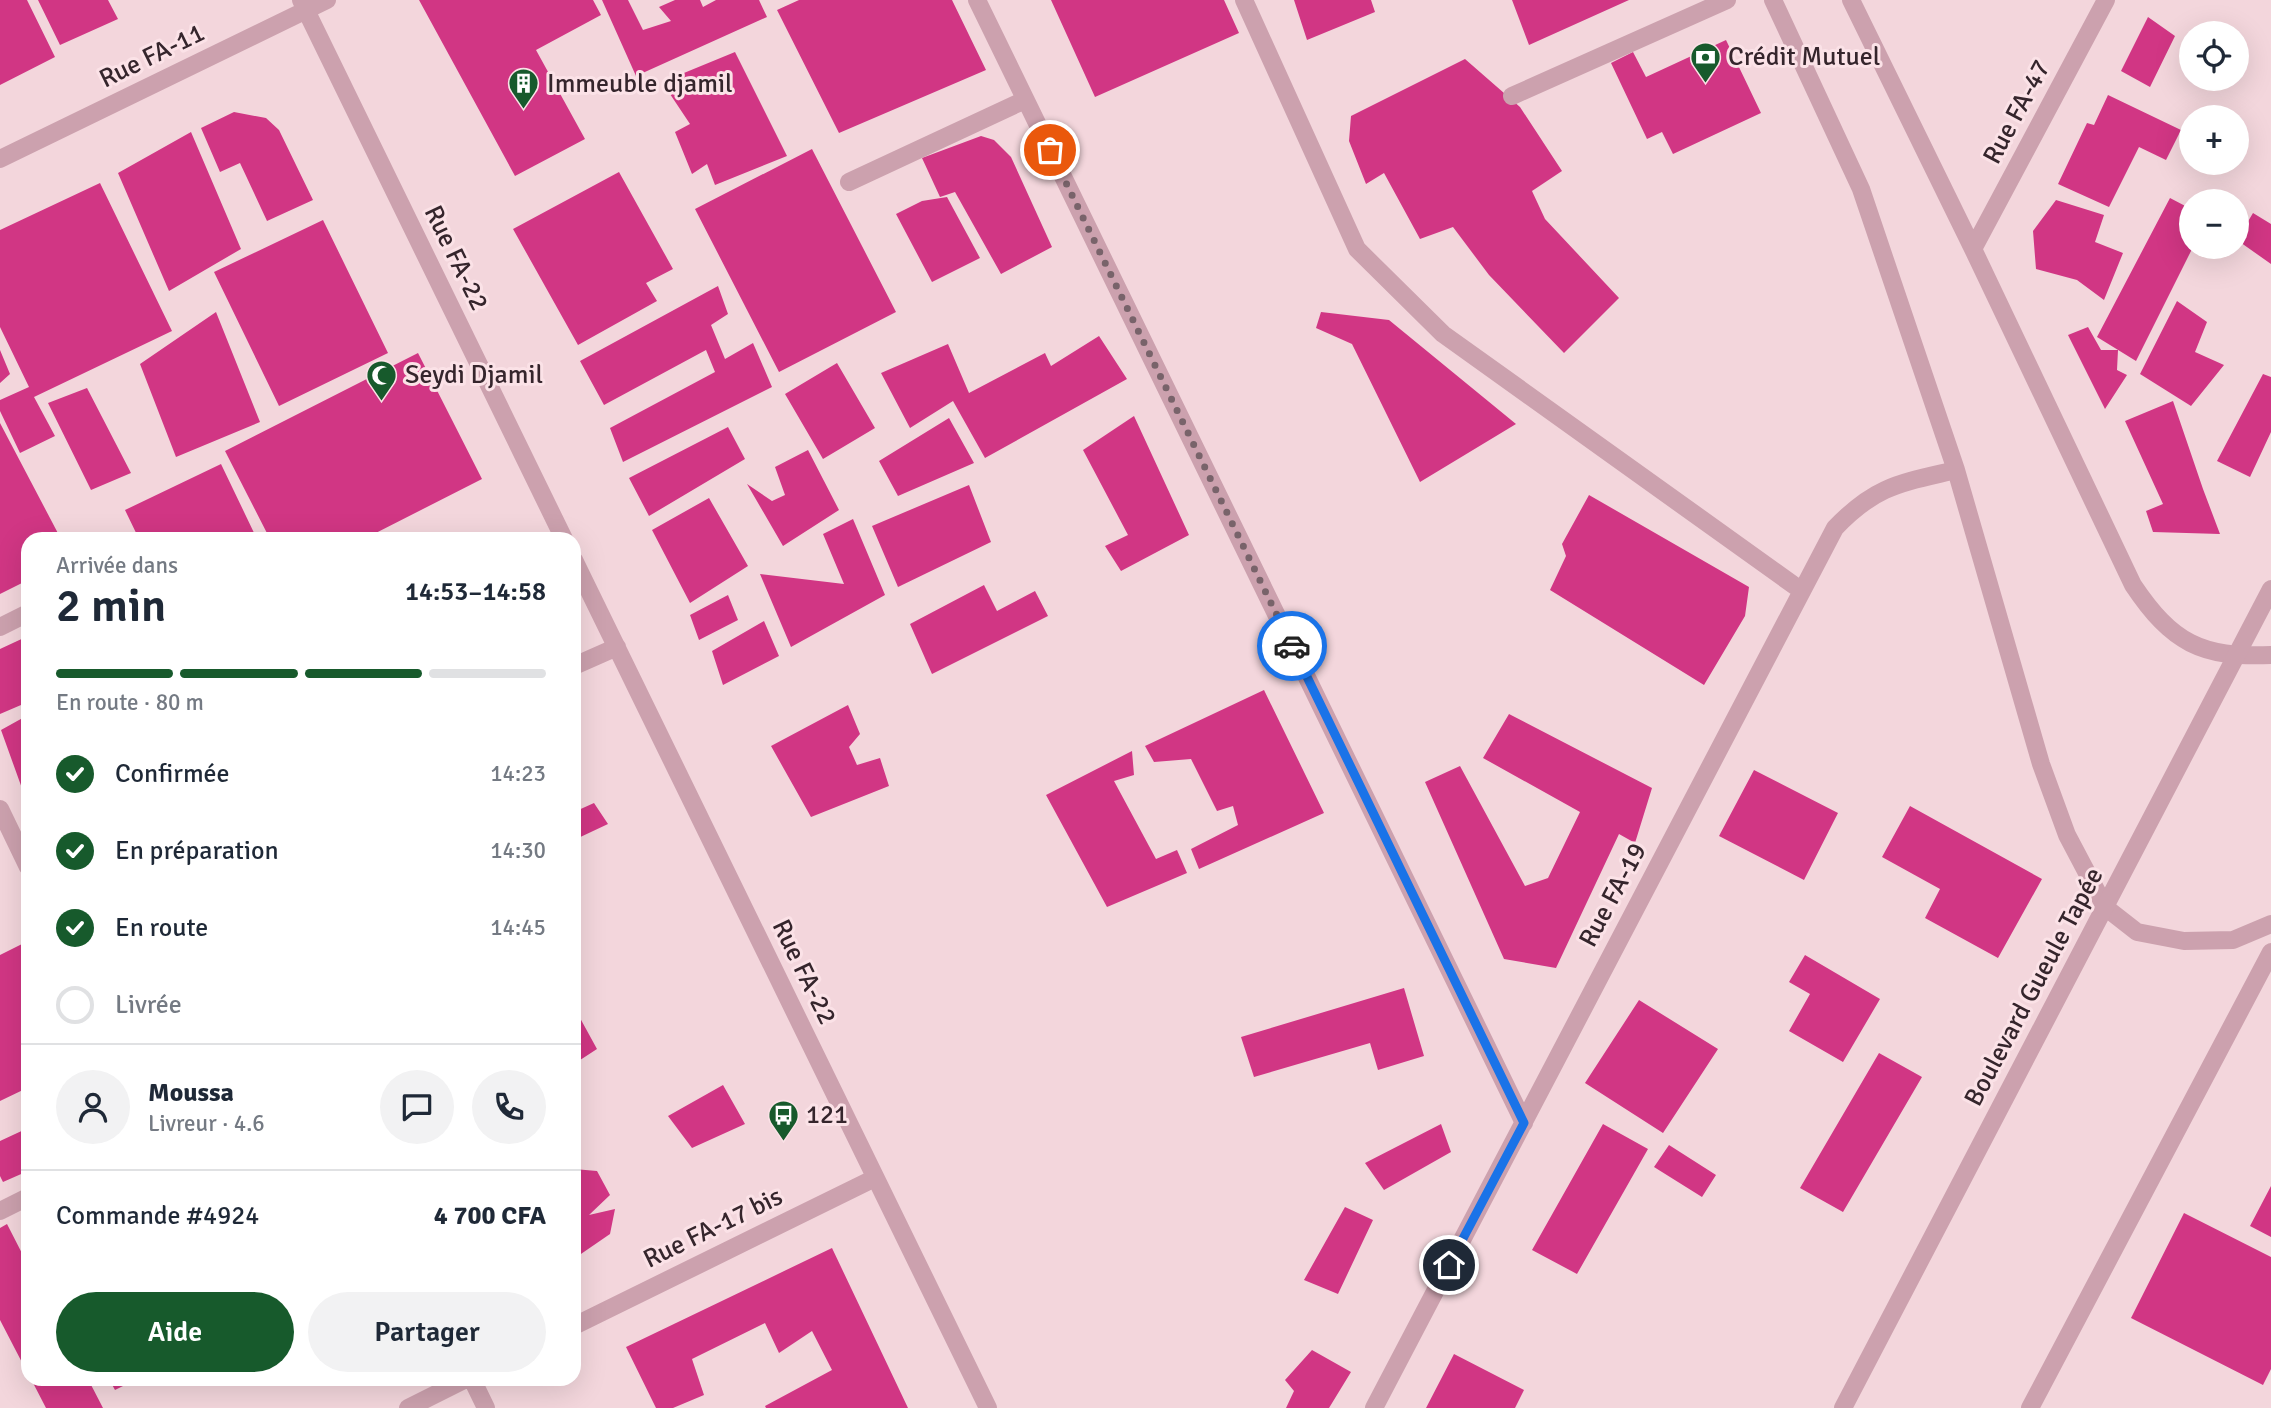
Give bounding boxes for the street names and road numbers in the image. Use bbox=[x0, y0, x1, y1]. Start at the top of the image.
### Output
street label: Rue FA-11 bbox=[94, 17, 210, 95]
street label: Rue FA-47 bbox=[1976, 55, 2058, 169]
street label: Rue FA-22 bbox=[417, 200, 495, 316]
street label: Rue FA-19 bbox=[1572, 838, 1654, 952]
street label: Boulevard Gueule Tapée bbox=[1958, 862, 2110, 1112]
street label: Rue FA-22 bbox=[765, 914, 843, 1030]
street label: Rue FA-17 bis bbox=[638, 1181, 788, 1275]

